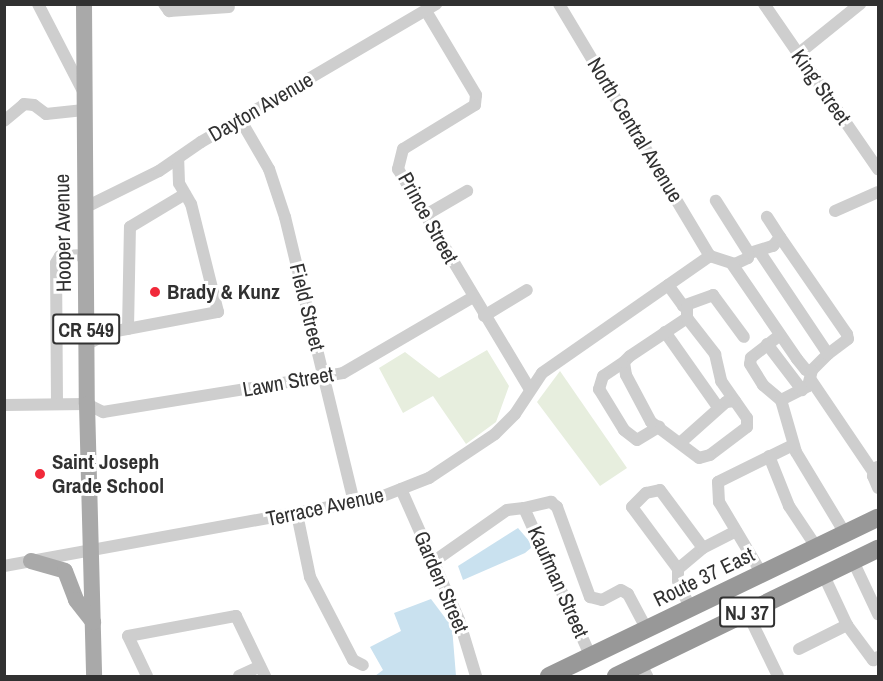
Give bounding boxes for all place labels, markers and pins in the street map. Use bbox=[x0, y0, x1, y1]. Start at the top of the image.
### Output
place label: Brady & Kunz bbox=[167, 279, 280, 305]
marker: Brady & Kunz bbox=[148, 285, 162, 299]
place label: Saint Joseph Grade School bbox=[52, 449, 164, 499]
marker: Saint Joseph Grade School bbox=[33, 467, 47, 481]

